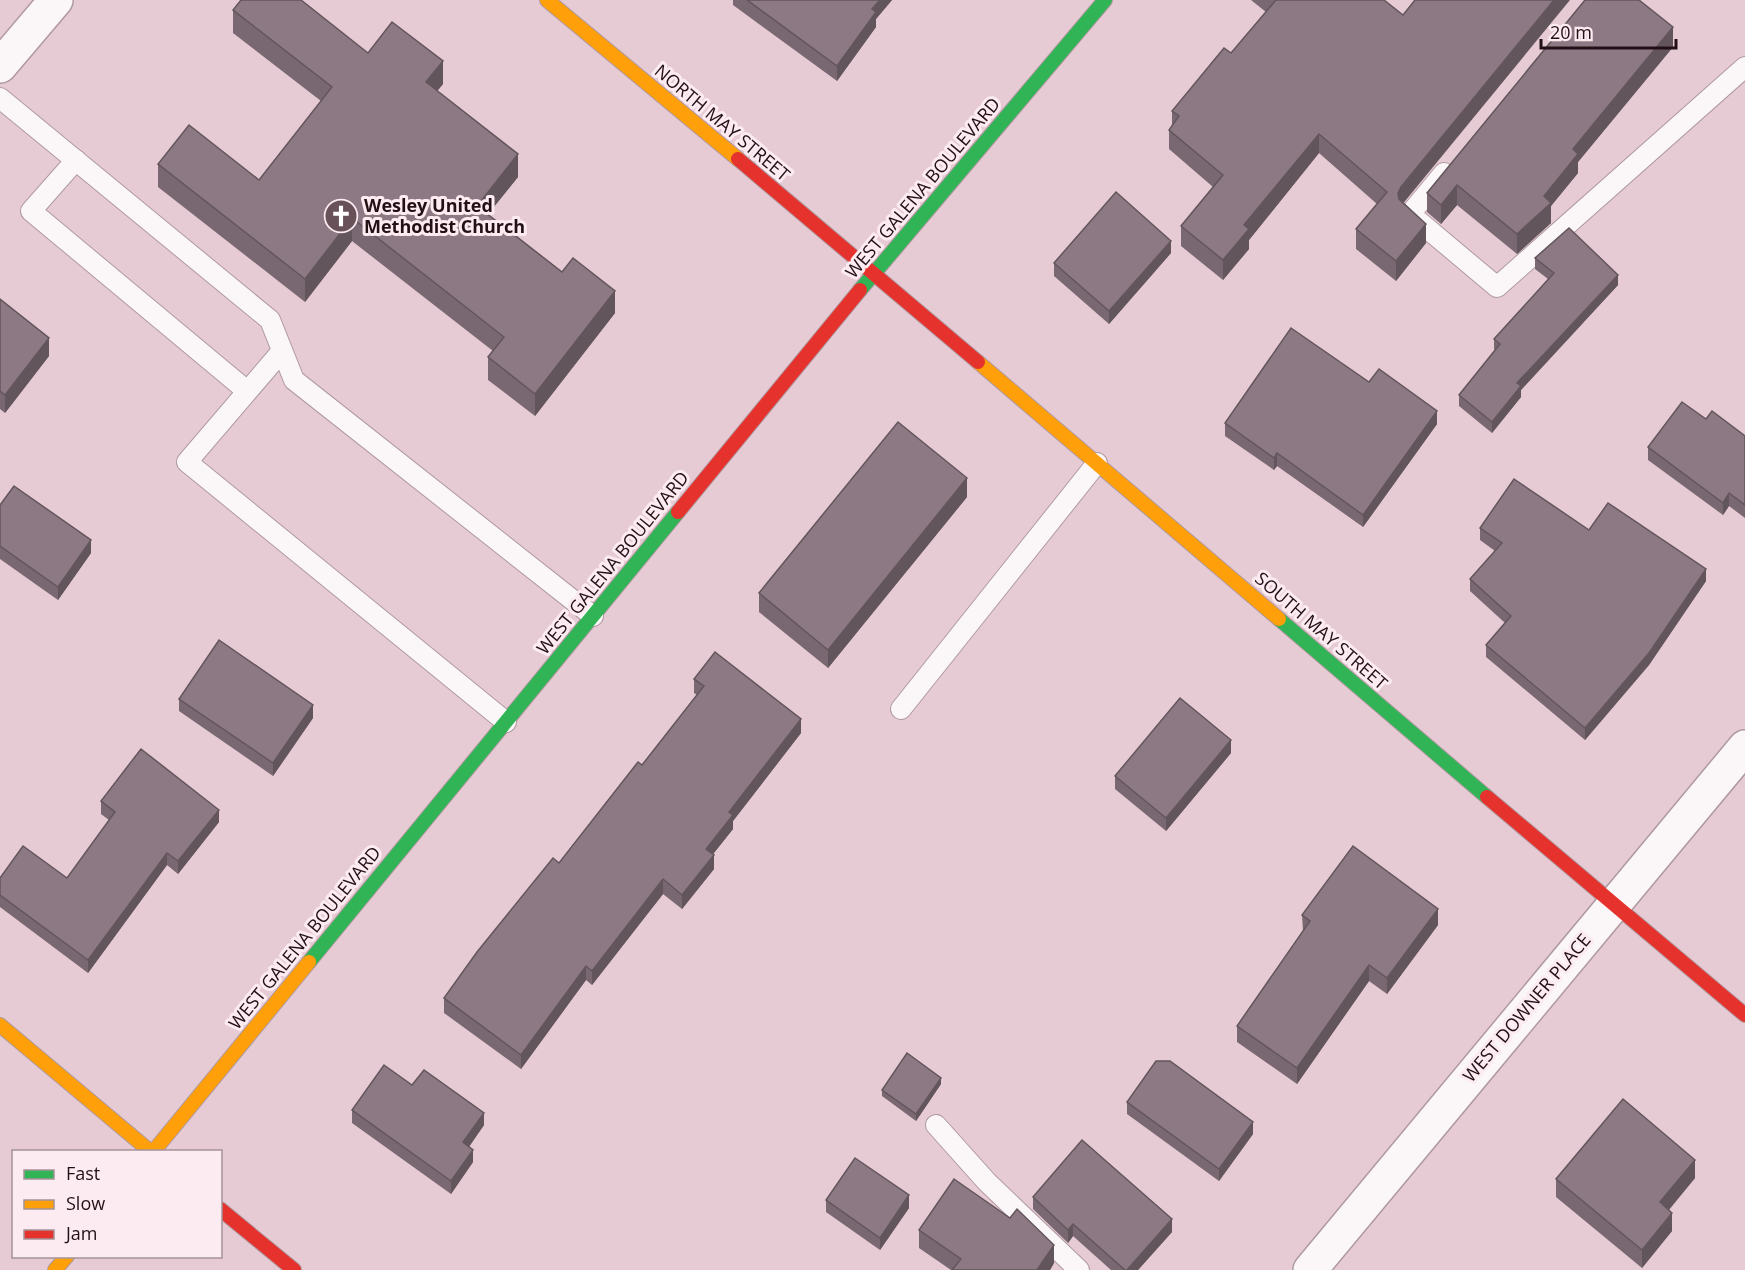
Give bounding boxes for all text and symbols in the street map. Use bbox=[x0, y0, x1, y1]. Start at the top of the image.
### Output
scale bar bbox=[1541, 12, 1676, 50]
text: 20 m bbox=[1550, 20, 1592, 44]
street label: NORTH MAY STREET bbox=[650, 59, 795, 186]
street label: WEST GALENA BOULEVARD bbox=[839, 92, 1005, 283]
place label: Wesley United Methodist Church bbox=[364, 193, 525, 238]
church icon: Wesley United Methodist Church bbox=[323, 198, 359, 234]
street label: WEST GALENA BOULEVARD bbox=[531, 466, 694, 659]
street label: SOUTH MAY STREET bbox=[1250, 566, 1393, 694]
street label: WEST GALENA BOULEVARD bbox=[223, 841, 386, 1034]
street label: WEST DOWNER PLACE bbox=[1457, 928, 1596, 1087]
legend bbox=[12, 1150, 222, 1258]
text: Fast bbox=[66, 1161, 100, 1185]
text: Slow bbox=[66, 1191, 105, 1215]
text: Jam bbox=[64, 1221, 98, 1245]

